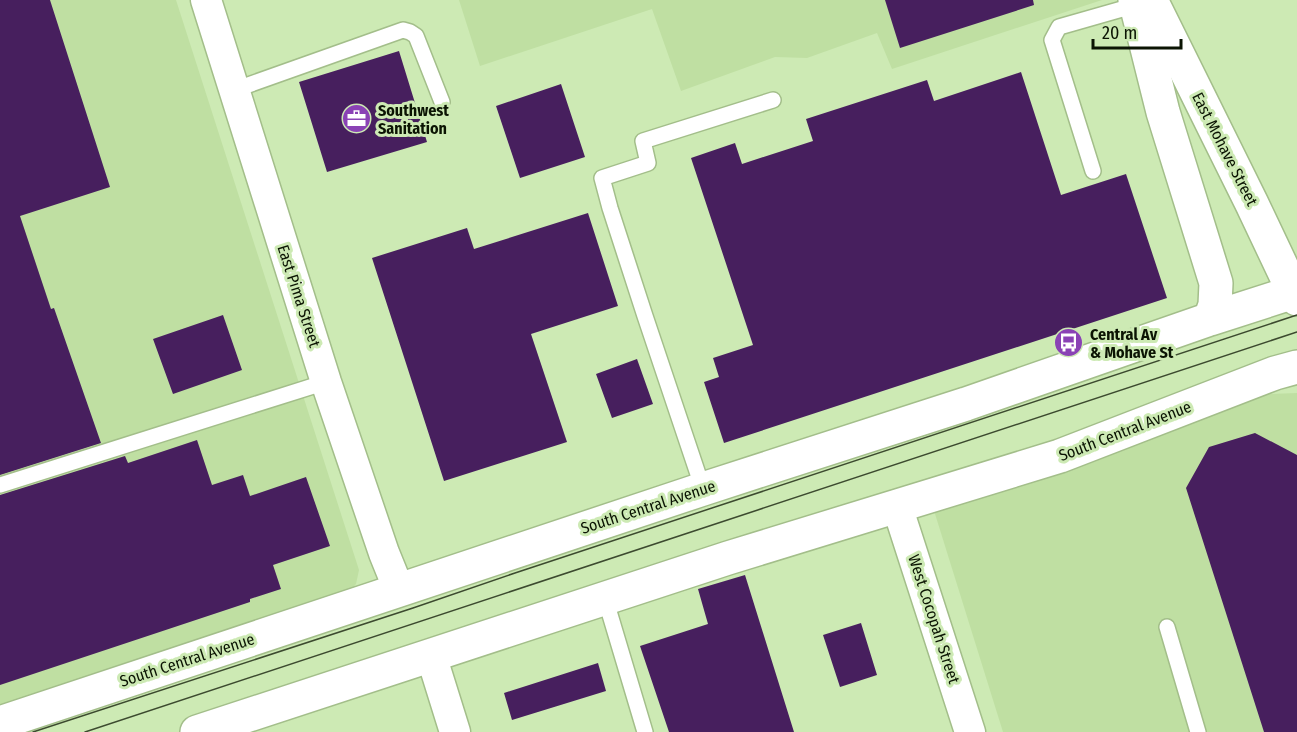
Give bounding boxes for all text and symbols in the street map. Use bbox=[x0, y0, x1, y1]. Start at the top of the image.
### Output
scale bar bbox=[1093, 12, 1182, 50]
text: 20 m bbox=[1102, 22, 1137, 44]
street label: East Mohave Street bbox=[1188, 89, 1262, 210]
place label: Southwest Sanitation bbox=[378, 101, 449, 138]
office icon: Southwest Sanitation bbox=[341, 103, 373, 135]
street label: East Pima Street bbox=[274, 242, 325, 350]
place label: Central Av & Mohave St bbox=[1090, 325, 1174, 362]
bus stop icon: Central Av & Mohave St bbox=[1053, 327, 1085, 359]
street label: South Central Avenue bbox=[1056, 397, 1194, 465]
street label: South Central Avenue bbox=[578, 476, 718, 538]
street label: West Cocopah Street bbox=[904, 552, 964, 687]
street label: South Central Avenue bbox=[117, 629, 257, 691]

